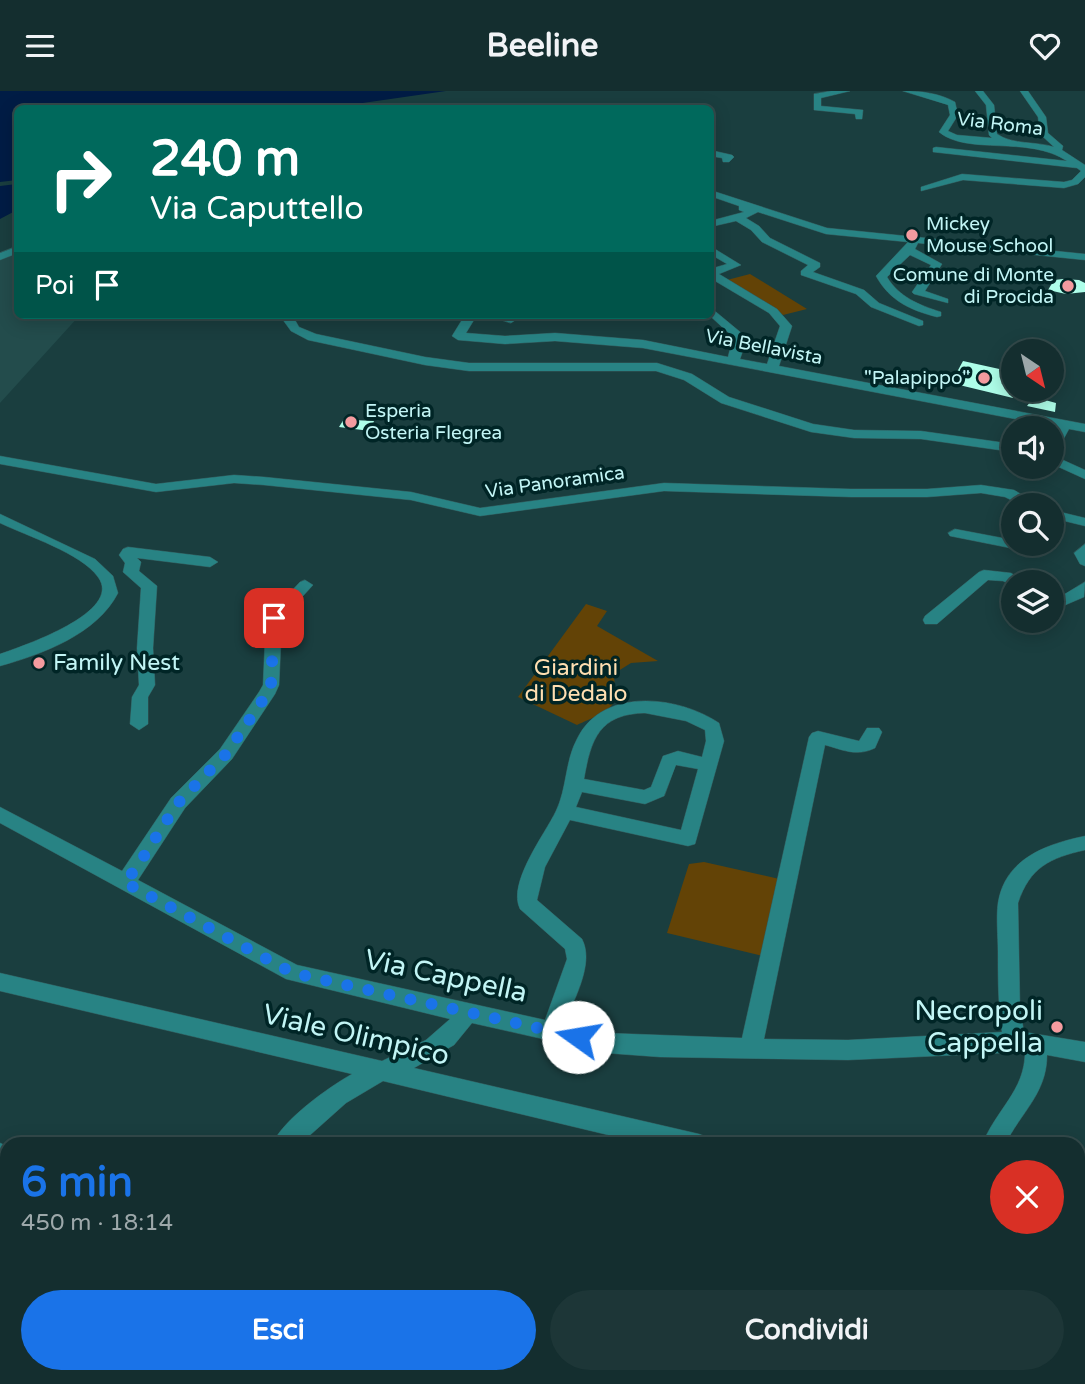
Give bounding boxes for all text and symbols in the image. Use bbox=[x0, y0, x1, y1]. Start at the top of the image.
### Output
icon: menu bbox=[21, 27, 59, 65]
text: Beeline bbox=[487, 27, 598, 65]
icon: heart bbox=[1026, 27, 1064, 65]
street label: Via Roma bbox=[956, 108, 1044, 140]
text: 240 m bbox=[150, 130, 300, 189]
icon: right bbox=[35, 133, 126, 224]
text: Via Caputtello bbox=[150, 190, 364, 228]
place label: Mickey Mouse School bbox=[926, 213, 1053, 257]
marker: Mickey Mouse School bbox=[904, 227, 920, 243]
place label: Comune di Monte di Procida bbox=[893, 264, 1054, 308]
icon: arrive bbox=[88, 266, 126, 304]
text: Poi bbox=[35, 270, 74, 301]
marker: Comune di Monte di Procida bbox=[1060, 278, 1076, 294]
street label: Via Bellavista bbox=[704, 325, 824, 369]
north arrow bbox=[1001, 339, 1064, 403]
map controls bbox=[1001, 339, 1064, 633]
place label: "Palapippo" bbox=[864, 367, 970, 389]
marker: "Palapippo" bbox=[976, 370, 992, 386]
place label: Esperia Osteria Flegrea bbox=[365, 400, 502, 444]
marker: Esperia Osteria Flegrea bbox=[343, 414, 359, 430]
button: sound bbox=[1001, 416, 1064, 479]
street label: Via Panoramica bbox=[484, 461, 626, 503]
button: search bbox=[1001, 493, 1064, 556]
button: layers bbox=[1001, 570, 1064, 633]
pin bbox=[244, 588, 304, 648]
icon: arrive bbox=[255, 599, 293, 637]
place label: Family Nest bbox=[53, 649, 180, 677]
park label: Giardini di Dedalo bbox=[524, 654, 628, 708]
marker: Family Nest bbox=[31, 655, 47, 671]
street label: Via Cappella bbox=[362, 942, 530, 1010]
place label: Necropoli Cappella bbox=[914, 994, 1043, 1060]
street label: Viale Olimpico bbox=[259, 997, 453, 1073]
position arrow bbox=[541, 1000, 615, 1074]
marker: Necropoli Cappella bbox=[1049, 1019, 1065, 1035]
text: 6 min bbox=[21, 1157, 133, 1208]
button: close bbox=[990, 1160, 1064, 1234]
text: 450 m · 18:14 bbox=[21, 1209, 173, 1237]
button: Esci bbox=[21, 1290, 536, 1370]
button: Condividi bbox=[550, 1290, 1064, 1370]

